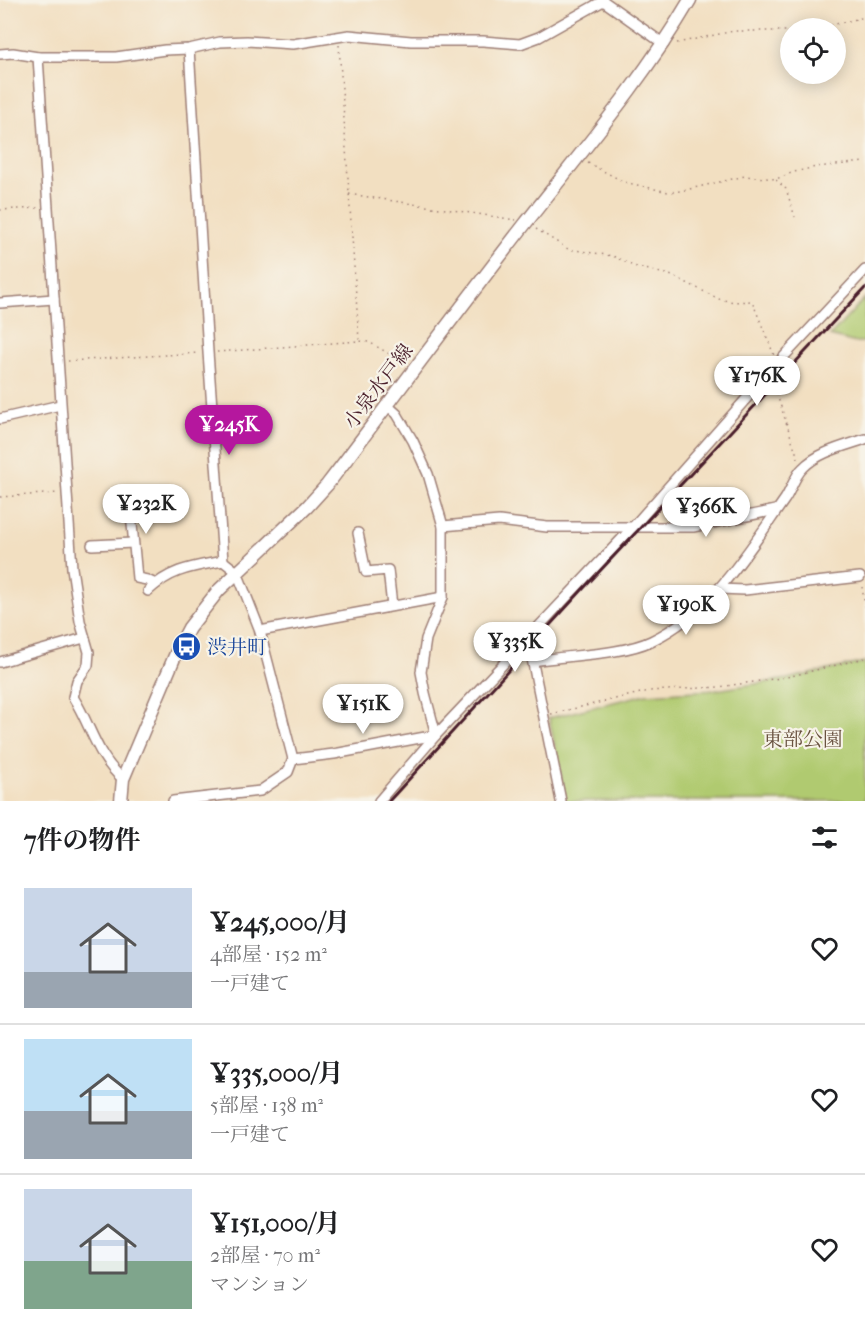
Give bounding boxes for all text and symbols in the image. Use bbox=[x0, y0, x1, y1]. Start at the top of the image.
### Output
map controls bbox=[780, 18, 846, 84]
button: locate bbox=[780, 18, 846, 84]
street label: 小泉水戸線 bbox=[339, 339, 418, 433]
pin: ¥176K bbox=[715, 356, 799, 407]
text: ¥176K bbox=[728, 364, 786, 387]
pin: ¥245K bbox=[187, 405, 271, 456]
text: ¥245K bbox=[199, 413, 259, 436]
pin: ¥232K bbox=[104, 484, 188, 535]
pin: ¥366K bbox=[664, 487, 748, 538]
text: ¥232K bbox=[117, 492, 175, 515]
text: ¥366K bbox=[676, 495, 736, 518]
pin: ¥190K bbox=[644, 585, 728, 636]
text: ¥190K bbox=[657, 593, 715, 616]
pin: ¥335K bbox=[473, 622, 557, 673]
text: ¥335K bbox=[487, 630, 543, 653]
bus stop icon: 渋井町 bbox=[170, 631, 202, 663]
place label: 渋井町 bbox=[207, 636, 267, 659]
pin: ¥151K bbox=[321, 684, 405, 735]
text: ¥151K bbox=[337, 692, 389, 715]
park label: 東部公園 bbox=[763, 728, 843, 751]
icon: filters bbox=[808, 821, 841, 854]
text: 7件の物件 bbox=[24, 825, 141, 856]
text: ¥245,000/月 bbox=[210, 907, 350, 938]
icon: home bbox=[72, 912, 144, 984]
icon: heart bbox=[808, 932, 841, 965]
text: 4部屋 · 152 m² bbox=[210, 943, 327, 966]
text: 一戸建て bbox=[210, 972, 290, 995]
text: ¥335,000/月 bbox=[210, 1058, 344, 1089]
icon: home bbox=[72, 1063, 144, 1135]
icon: heart bbox=[808, 1083, 841, 1116]
text: 5部屋 · 138 m² bbox=[210, 1094, 323, 1117]
text: 一戸建て bbox=[210, 1123, 290, 1146]
text: ¥151,000/月 bbox=[210, 1208, 341, 1239]
icon: home bbox=[72, 1213, 144, 1285]
icon: heart bbox=[808, 1233, 841, 1266]
text: 2部屋 · 70 m² bbox=[210, 1244, 320, 1267]
text: マンション bbox=[210, 1273, 309, 1296]

